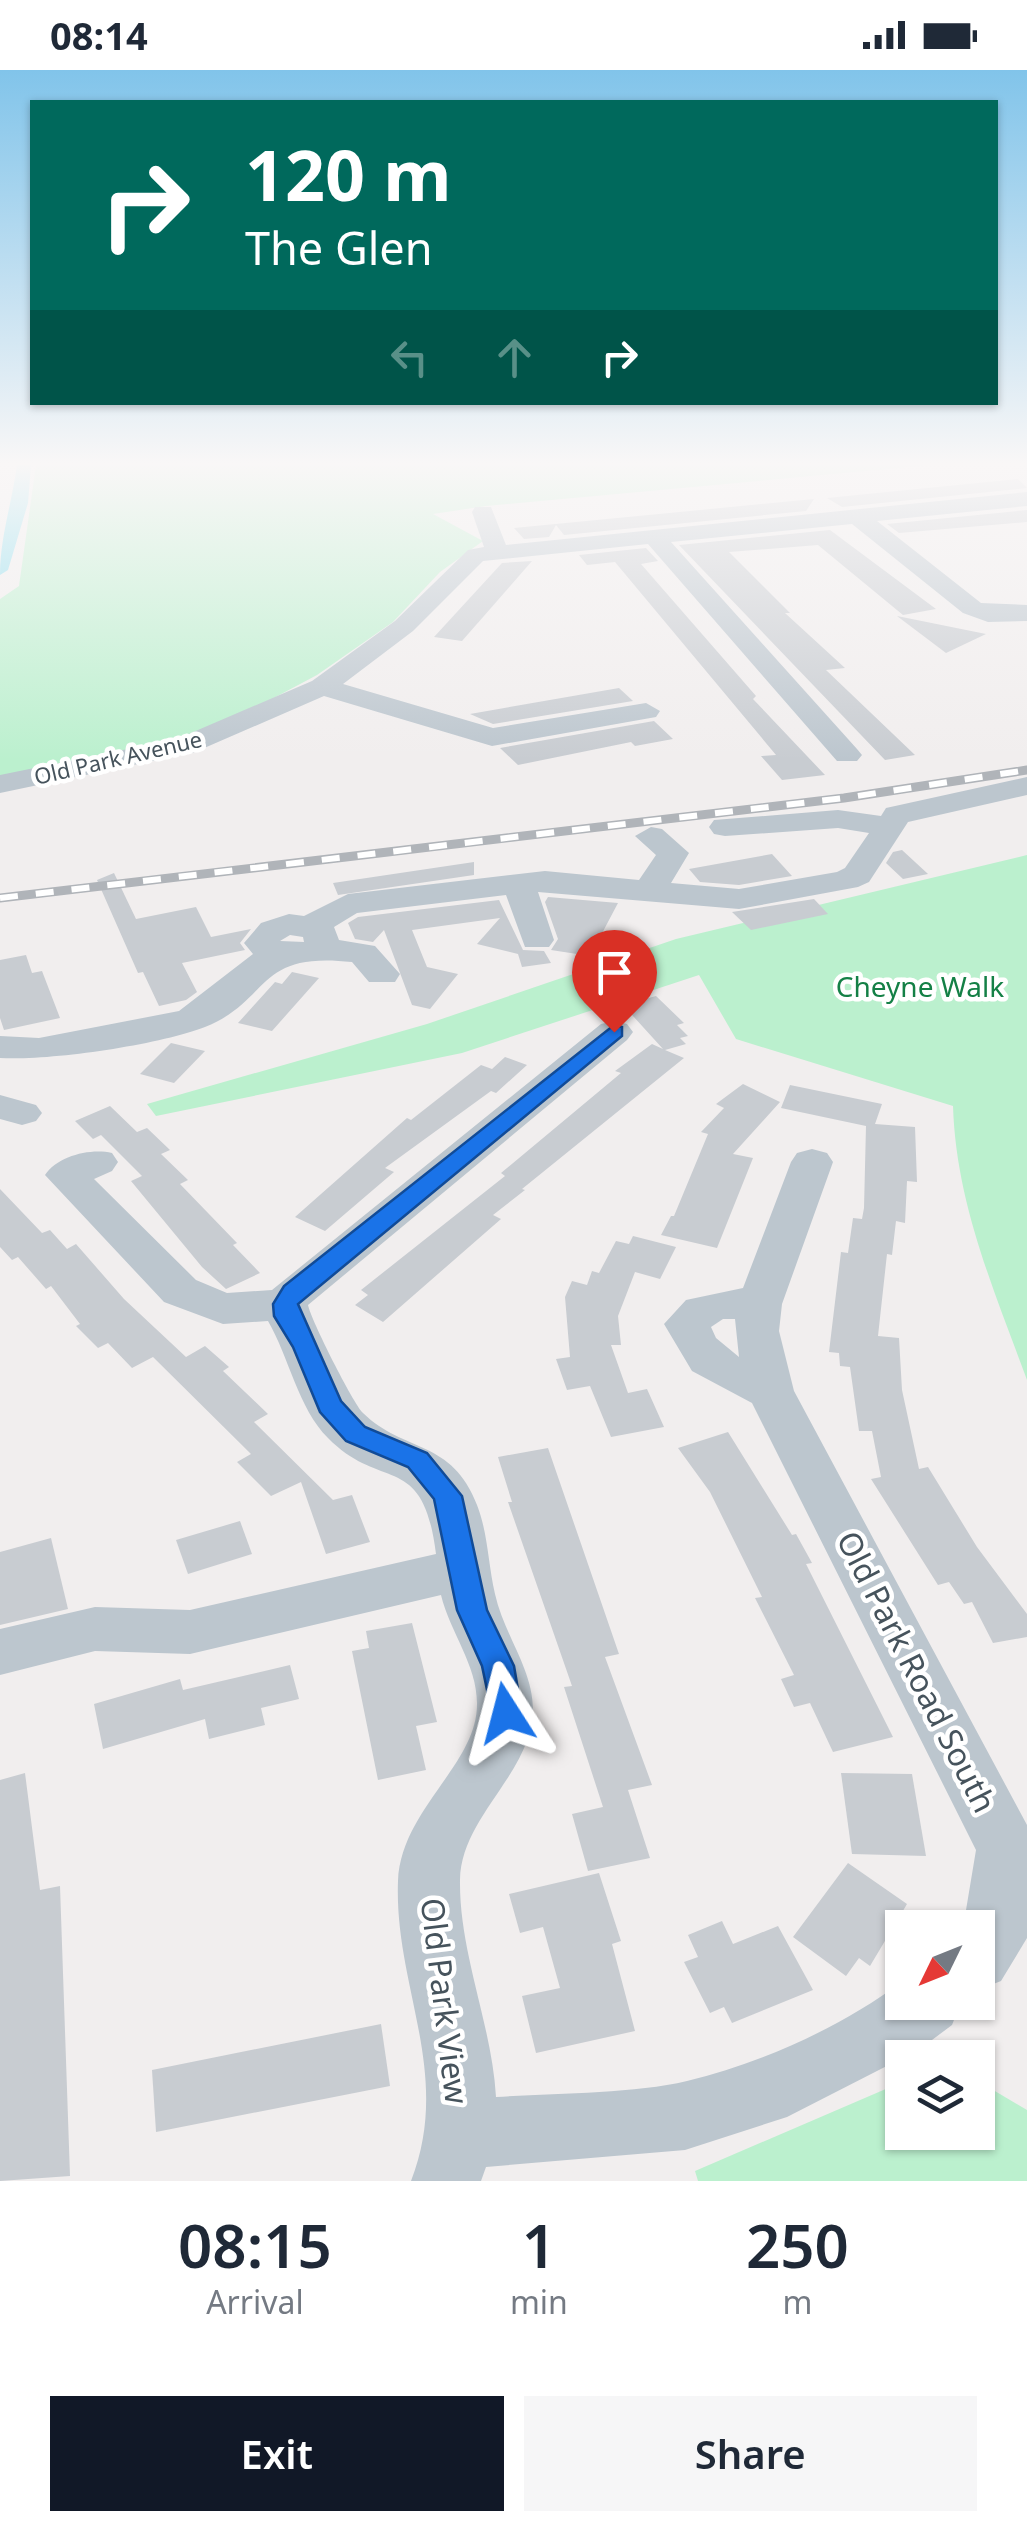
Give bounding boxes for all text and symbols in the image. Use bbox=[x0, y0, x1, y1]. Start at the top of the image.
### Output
text: 08:14 bbox=[50, 9, 148, 61]
text: 120 m bbox=[245, 126, 452, 222]
icon: right bbox=[80, 140, 210, 270]
text: The Glen bbox=[245, 217, 432, 278]
icon: left bbox=[382, 330, 437, 385]
icon: ahead bbox=[487, 330, 542, 385]
icon: right bbox=[592, 330, 647, 385]
street label: Old Park Avenue bbox=[31, 723, 205, 791]
pin bbox=[572, 930, 657, 1033]
icon: arrive bbox=[587, 945, 642, 1000]
park label: Cheyne Walk bbox=[836, 967, 1004, 1005]
street label: Old Park Road South bbox=[828, 1523, 1007, 1819]
position arrow bbox=[454, 1661, 558, 1765]
street label: Old Park View bbox=[412, 1895, 479, 2106]
north arrow bbox=[885, 1910, 995, 2020]
map controls bbox=[885, 1910, 995, 2150]
button: layers bbox=[885, 2040, 995, 2150]
text: 08:15 bbox=[178, 2204, 332, 2286]
text: 1 bbox=[522, 2204, 556, 2286]
text: 250 bbox=[746, 2204, 849, 2286]
text: Arrival bbox=[206, 2280, 304, 2323]
text: min bbox=[510, 2280, 568, 2323]
text: m bbox=[782, 2280, 812, 2323]
button: Exit bbox=[50, 2396, 504, 2511]
button: Share bbox=[524, 2396, 977, 2511]

